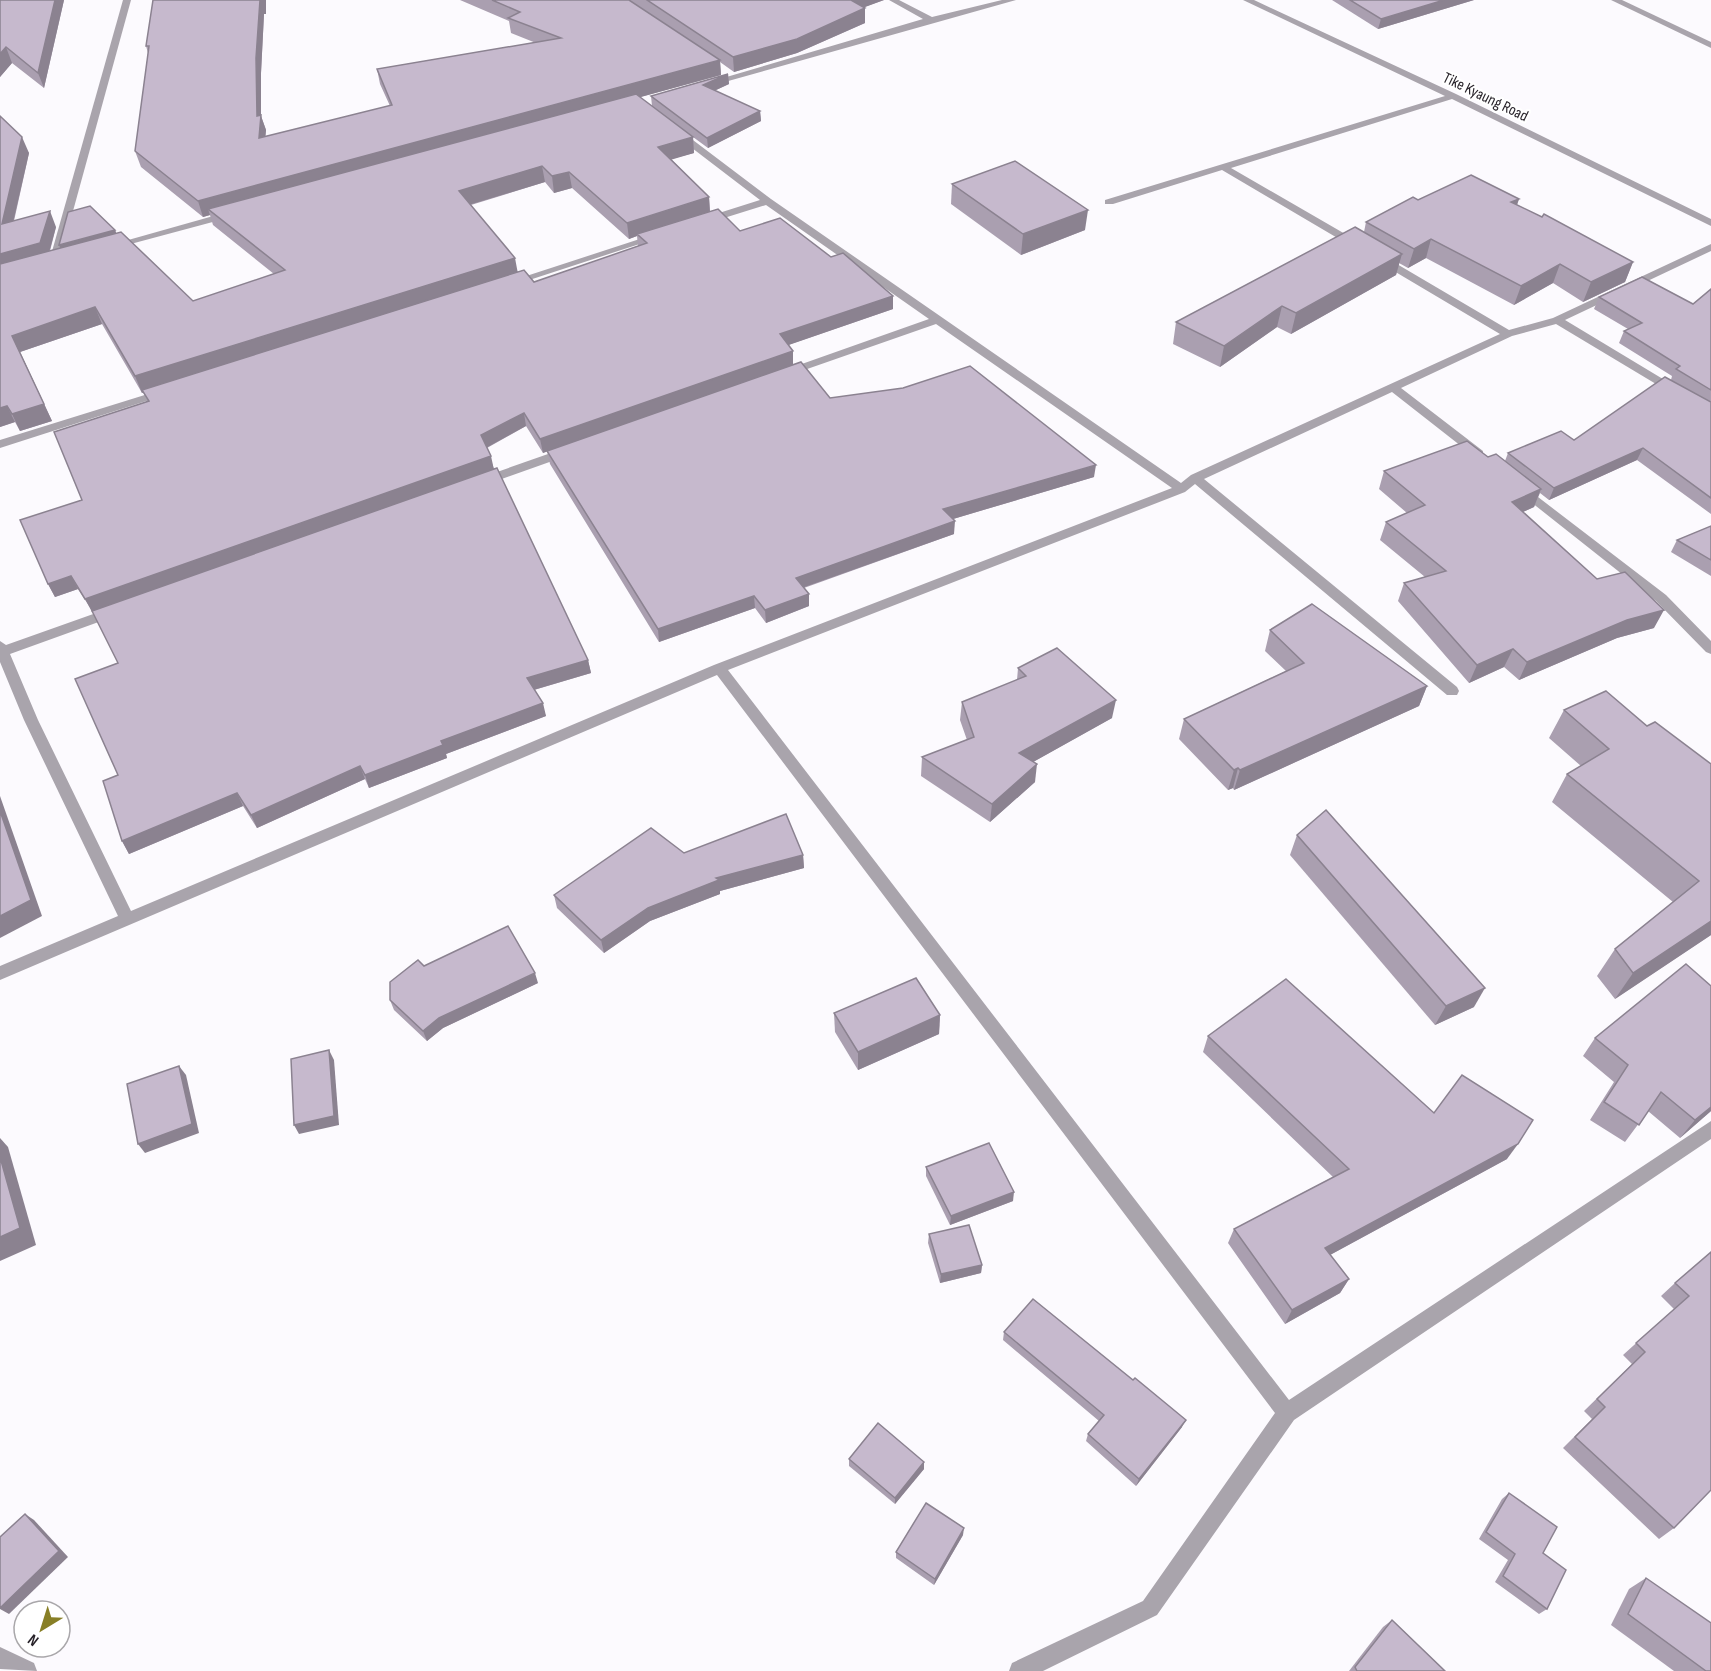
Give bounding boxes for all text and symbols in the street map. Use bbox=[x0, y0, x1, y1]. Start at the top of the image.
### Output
street label: Tike Kyaung Road bbox=[1440, 69, 1531, 126]
north arrow bbox=[12, 1599, 72, 1659]
text: N bbox=[24, 1630, 43, 1650]

